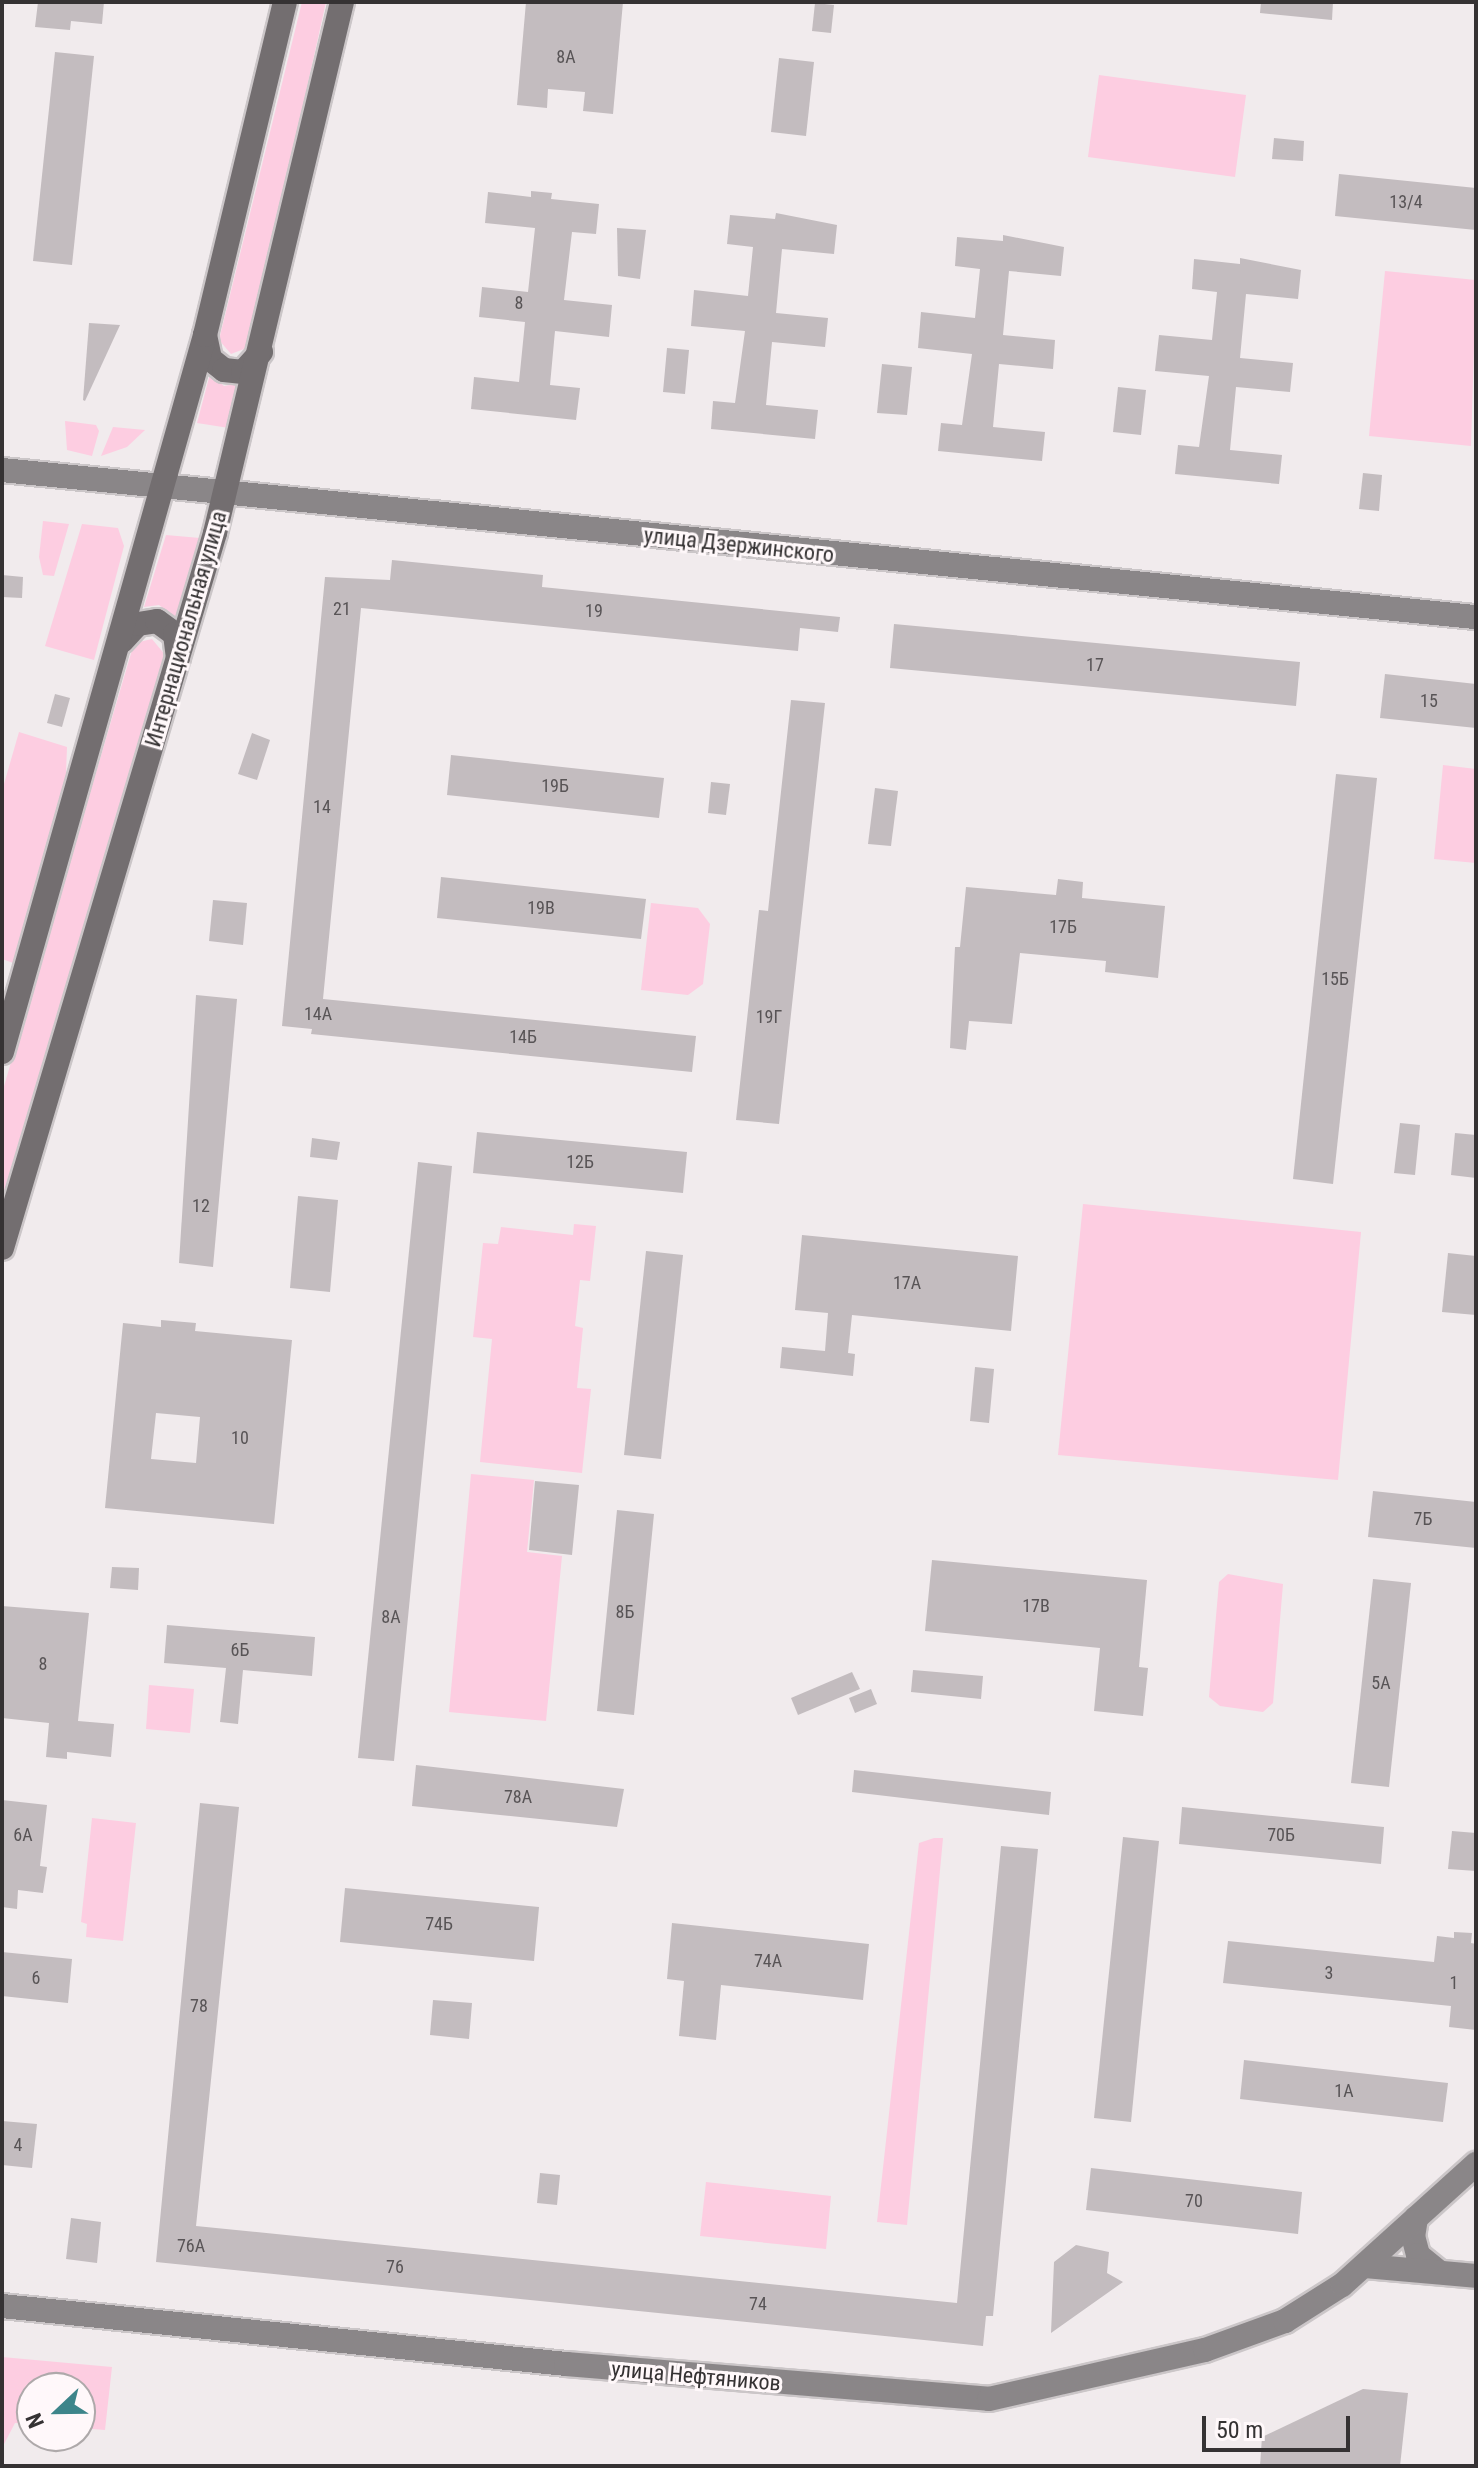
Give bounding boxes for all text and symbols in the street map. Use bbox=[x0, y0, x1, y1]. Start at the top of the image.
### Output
house number: 8А bbox=[556, 46, 576, 68]
house number: 13/4 bbox=[1389, 191, 1423, 213]
house number: 8 bbox=[515, 292, 523, 314]
street label: Интернациональная улица bbox=[140, 508, 232, 750]
street label: улица Дзержинского bbox=[643, 522, 835, 568]
house number: 21 bbox=[333, 598, 351, 620]
house number: 19 bbox=[585, 600, 603, 622]
house number: 17 bbox=[1086, 654, 1104, 676]
house number: 15 bbox=[1420, 690, 1438, 712]
house number: 19Б bbox=[541, 775, 569, 797]
house number: 14 bbox=[313, 796, 331, 818]
house number: 19В bbox=[527, 897, 555, 919]
house number: 17Б bbox=[1049, 916, 1077, 938]
house number: 15Б bbox=[1321, 968, 1349, 990]
house number: 14А bbox=[304, 1003, 332, 1025]
house number: 19Г bbox=[756, 1006, 782, 1028]
house number: 14Б bbox=[509, 1026, 537, 1048]
house number: 12Б bbox=[566, 1151, 594, 1173]
house number: 12 bbox=[192, 1195, 210, 1217]
house number: 17А bbox=[893, 1272, 921, 1294]
house number: 10 bbox=[231, 1427, 249, 1449]
house number: 7Б bbox=[1414, 1508, 1432, 1530]
house number: 17В bbox=[1022, 1595, 1050, 1617]
house number: 8Б bbox=[616, 1601, 634, 1623]
house number: 8А bbox=[381, 1606, 401, 1628]
house number: 6Б bbox=[231, 1639, 249, 1661]
house number: 8 bbox=[39, 1653, 47, 1675]
house number: 5А bbox=[1371, 1672, 1391, 1694]
house number: 78А bbox=[504, 1786, 532, 1808]
house number: 6А bbox=[13, 1824, 33, 1846]
house number: 70Б bbox=[1267, 1824, 1295, 1846]
house number: 74Б bbox=[425, 1913, 453, 1935]
house number: 74А bbox=[754, 1950, 782, 1972]
house number: 3 bbox=[1325, 1962, 1333, 1984]
house number: 6 bbox=[32, 1967, 40, 1989]
house number: 1 bbox=[1450, 1972, 1458, 1994]
house number: 78 bbox=[190, 1995, 208, 2017]
house number: 1А bbox=[1334, 2080, 1354, 2102]
house number: 4 bbox=[14, 2134, 22, 2156]
house number: 70 bbox=[1185, 2190, 1203, 2212]
house number: 76А bbox=[177, 2235, 205, 2257]
house number: 76 bbox=[386, 2256, 404, 2278]
house number: 74 bbox=[749, 2293, 767, 2315]
street label: улица Нефтяников bbox=[610, 2355, 782, 2397]
north arrow bbox=[16, 2372, 96, 2452]
scale bar bbox=[1206, 2400, 1354, 2450]
text: N bbox=[21, 2410, 49, 2431]
text: 50 m bbox=[1216, 2416, 1263, 2444]

